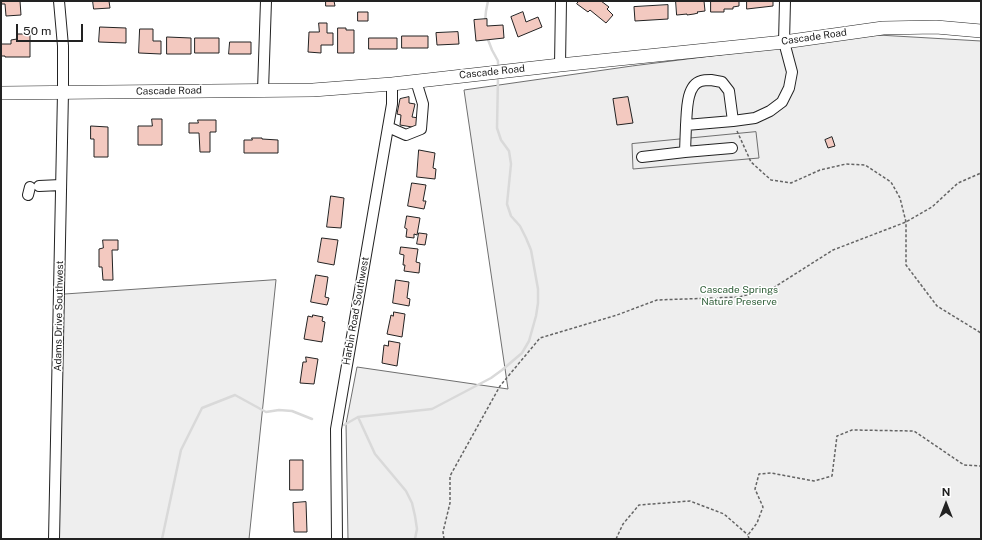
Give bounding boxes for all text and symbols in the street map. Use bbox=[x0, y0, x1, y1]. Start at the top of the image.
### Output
scale bar bbox=[18, 16, 85, 42]
text: 50 m bbox=[23, 24, 51, 38]
street label: Cascade Road bbox=[780, 26, 848, 48]
street label: Cascade Road bbox=[459, 63, 525, 81]
street label: Cascade Road bbox=[136, 84, 202, 98]
street label: Harbin Road Southwest bbox=[341, 256, 371, 366]
street label: Adams Drive Southwest bbox=[52, 261, 66, 371]
park label: Cascade Springs Nature Preserve bbox=[700, 284, 778, 308]
north arrow bbox=[926, 484, 966, 524]
text: N bbox=[942, 486, 950, 498]

